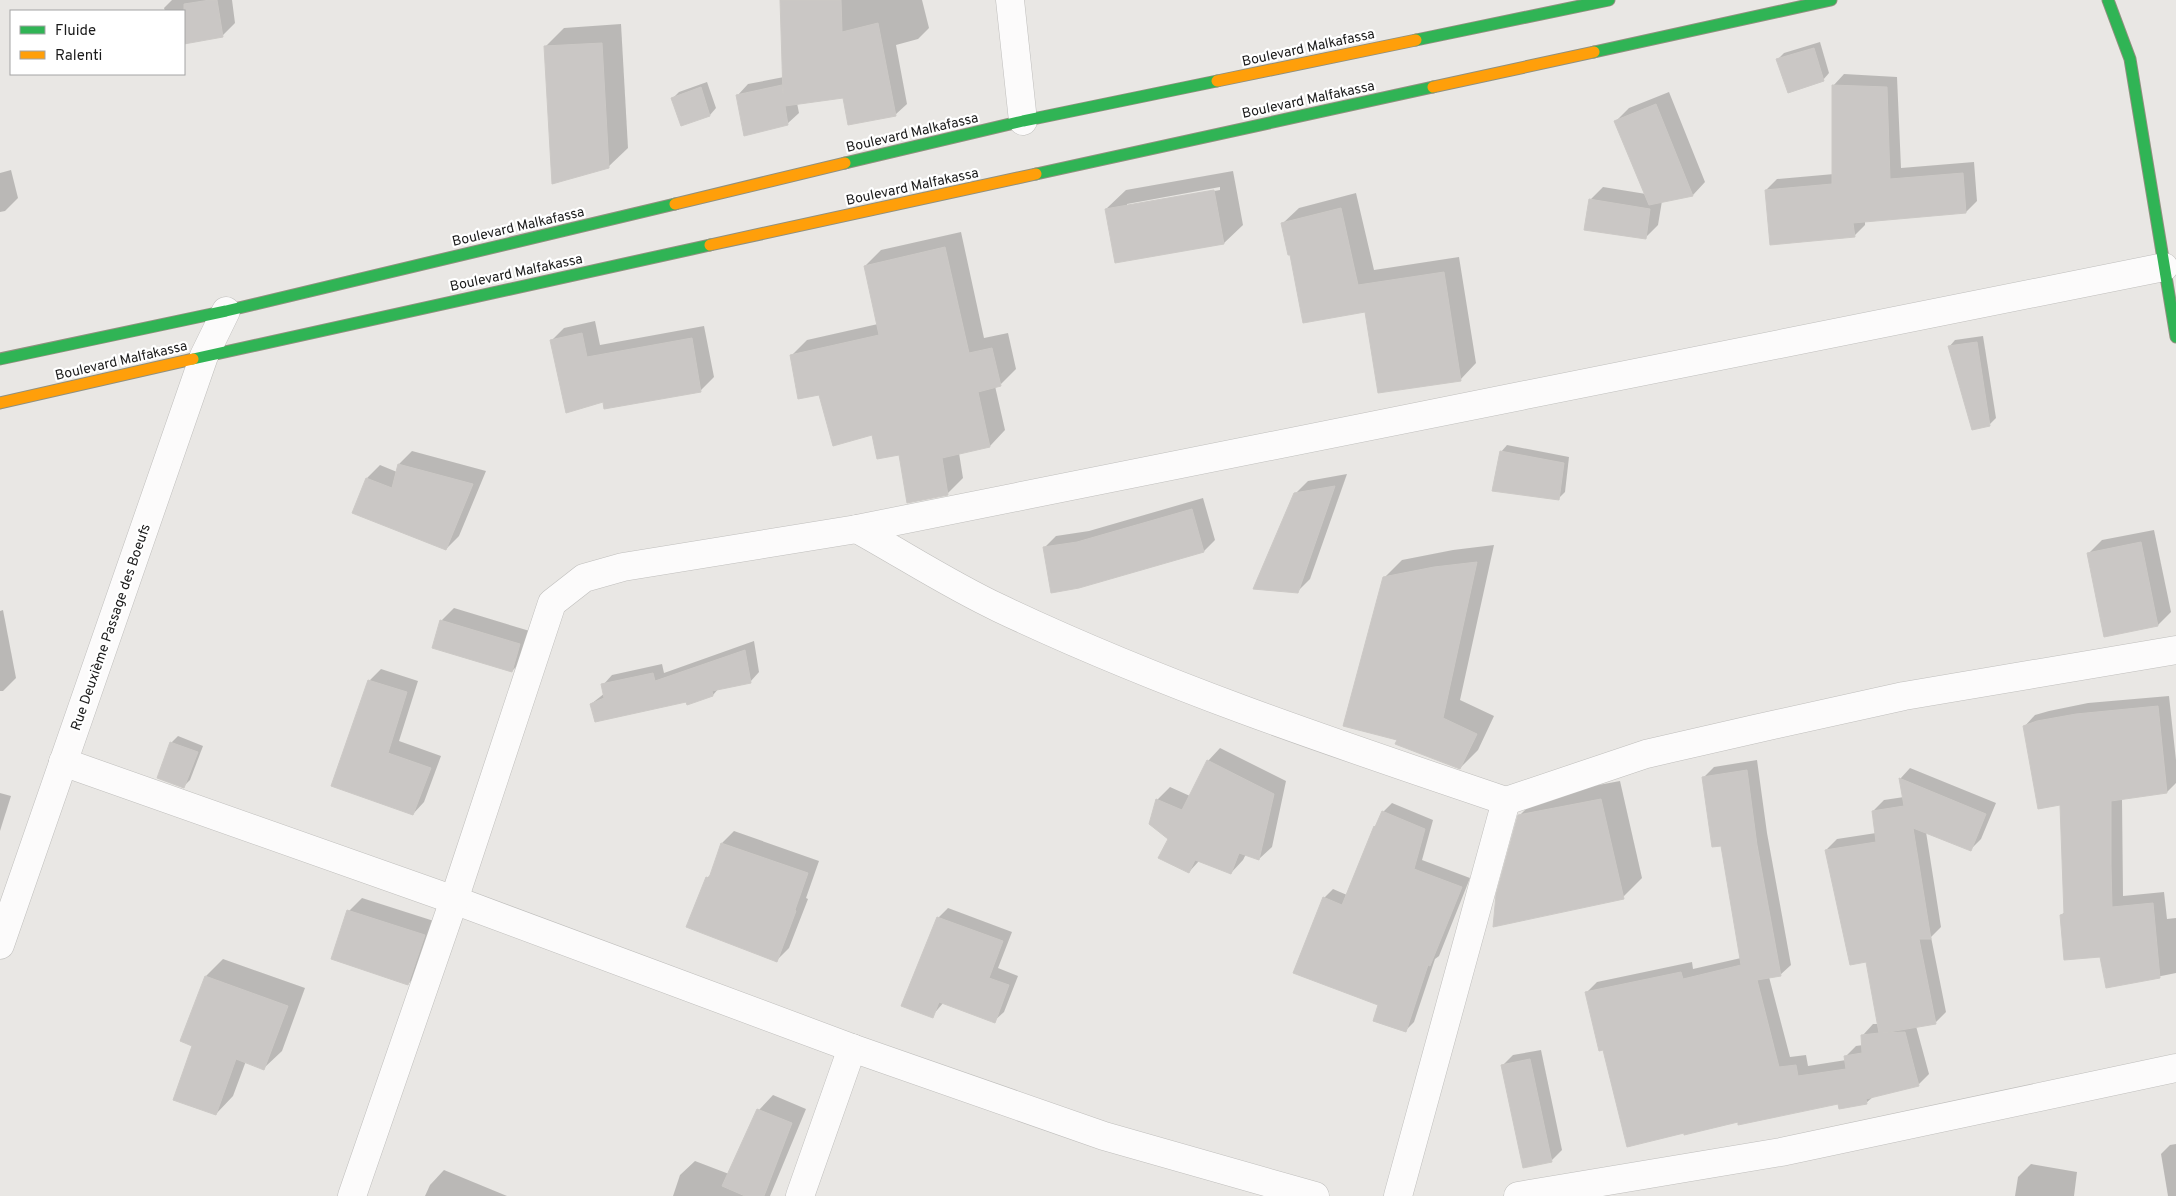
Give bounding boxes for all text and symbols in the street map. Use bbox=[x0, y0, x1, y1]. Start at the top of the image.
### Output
legend bbox=[10, 10, 185, 75]
text: Fluide bbox=[55, 22, 96, 41]
street label: Boulevard Malkafassa bbox=[1240, 26, 1376, 71]
text: Ralenti bbox=[55, 47, 102, 66]
street label: Boulevard Malfakassa bbox=[1240, 78, 1376, 123]
street label: Boulevard Malkafassa bbox=[845, 110, 980, 157]
street label: Boulevard Malfakassa bbox=[844, 165, 980, 210]
street label: Boulevard Malkafassa bbox=[451, 204, 586, 251]
street label: Boulevard Malfakassa bbox=[448, 251, 584, 296]
street label: Boulevard Malfakassa bbox=[54, 338, 189, 385]
street label: Rue Deuxième Passage des Boeufs bbox=[68, 522, 155, 733]

